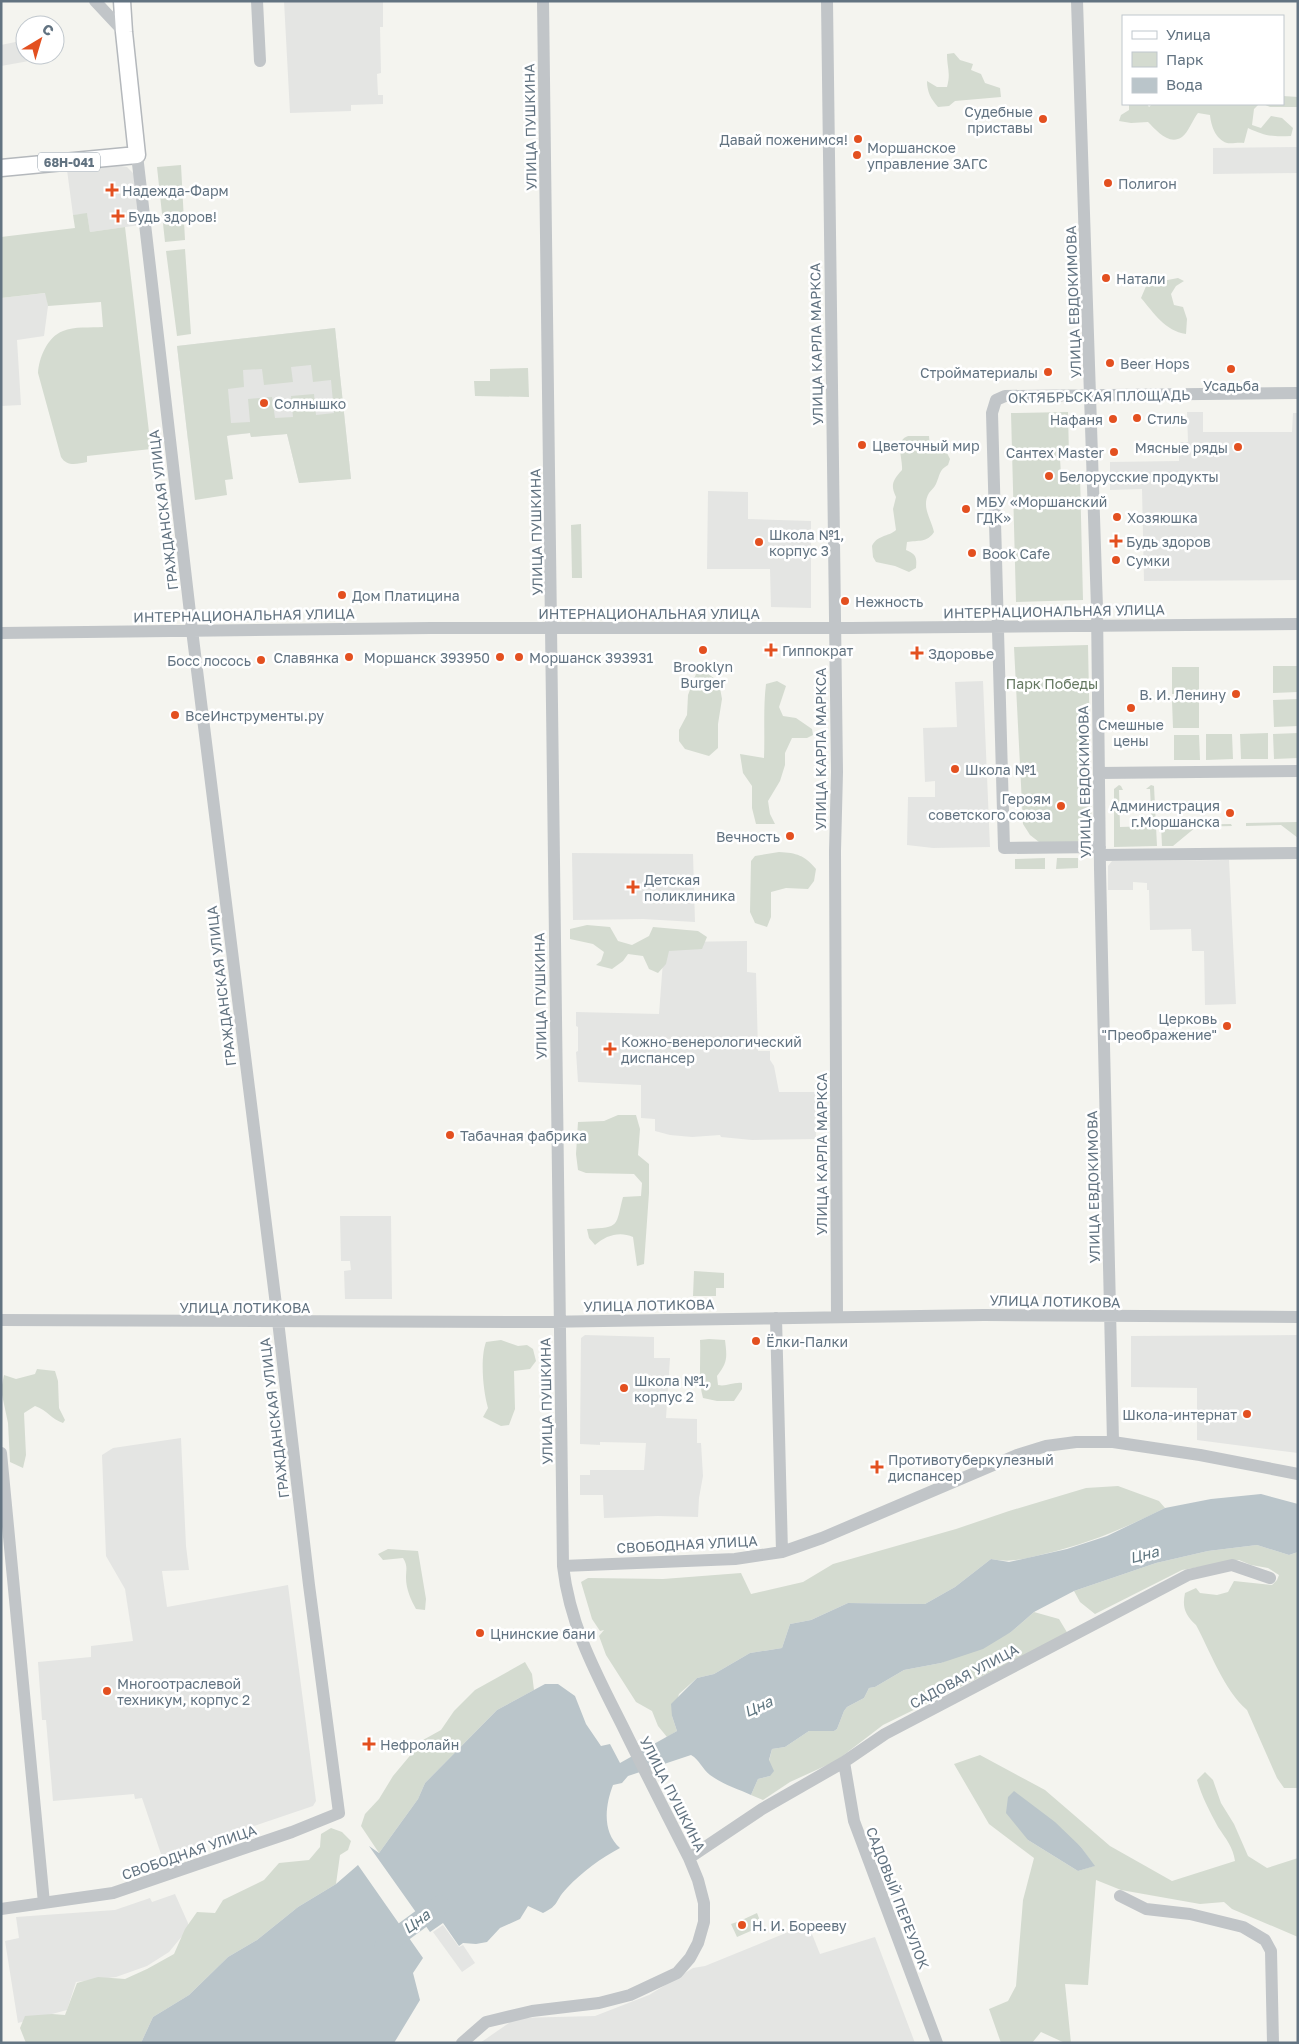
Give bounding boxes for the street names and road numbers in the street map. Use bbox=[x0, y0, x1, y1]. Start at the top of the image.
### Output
street label: УЛИЦА ПУШКИНА bbox=[520, 63, 540, 191]
road number: 68Н-041 bbox=[38, 152, 100, 172]
street label: УЛИЦА ЕВДОКИМОВА bbox=[1062, 225, 1084, 379]
street label: УЛИЦА КАРЛА МАРКСА bbox=[806, 262, 826, 426]
street label: ОКТЯБРЬСКАЯ ПЛОЩАДЬ bbox=[1008, 386, 1190, 406]
street label: ГРАЖДАНСКАЯ УЛИЦА bbox=[145, 428, 181, 591]
street label: УЛИЦА ПУШКИНА bbox=[526, 468, 546, 596]
street label: ИНТЕРНАЦИОНАЛЬНАЯ УЛИЦА bbox=[943, 601, 1166, 621]
street label: ИНТЕРНАЦИОНАЛЬНАЯ УЛИЦА bbox=[133, 605, 356, 625]
street label: ИНТЕРНАЦИОНАЛЬНАЯ УЛИЦА bbox=[538, 605, 760, 622]
street label: УЛИЦА КАРЛА МАРКСА bbox=[812, 667, 829, 830]
street label: УЛИЦА ЕВДОКИМОВА bbox=[1074, 705, 1094, 859]
street label: ГРАЖДАНСКАЯ УЛИЦА bbox=[203, 904, 239, 1067]
street label: УЛИЦА ПУШКИНА bbox=[530, 932, 550, 1060]
street label: УЛИЦА КАРЛА МАРКСА bbox=[813, 1072, 830, 1235]
street label: УЛИЦА ЕВДОКИМОВА bbox=[1083, 1110, 1103, 1264]
street label: УЛИЦА ЛОТИКОВА bbox=[989, 1291, 1121, 1311]
street label: УЛИЦА ЛОТИКОВА bbox=[583, 1295, 715, 1315]
street label: УЛИЦА ЛОТИКОВА bbox=[180, 1299, 311, 1316]
street label: ГРАЖДАНСКАЯ УЛИЦА bbox=[256, 1336, 292, 1499]
street label: УЛИЦА ПУШКИНА bbox=[536, 1337, 556, 1465]
street label: СВОБОДНАЯ УЛИЦА bbox=[616, 1532, 759, 1556]
street label: САДОВАЯ УЛИЦА bbox=[907, 1640, 1022, 1712]
street label: УЛИЦА ПУШКИНА bbox=[637, 1734, 710, 1855]
street label: СВОБОДНАЯ УЛИЦА bbox=[119, 1821, 259, 1883]
street label: САДОВЫЙ ПЕРЕУЛОК bbox=[863, 1824, 933, 1972]

